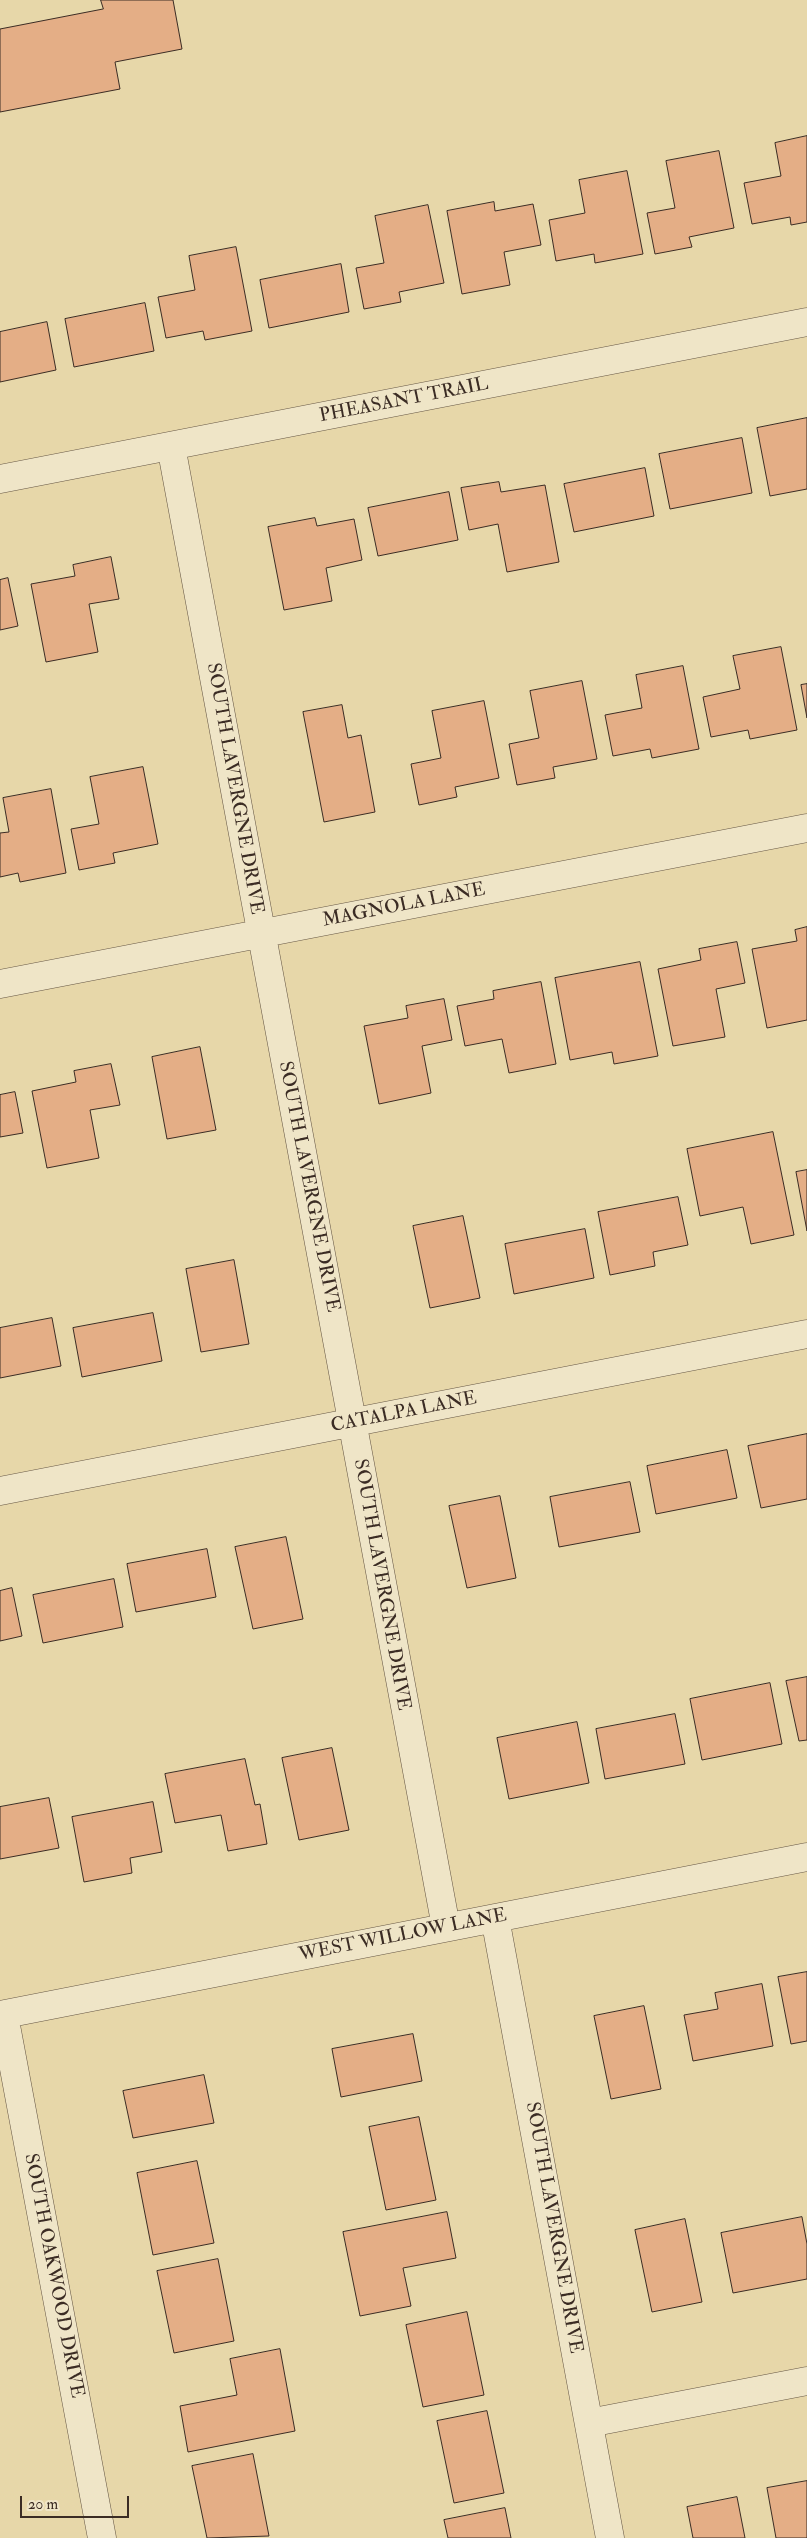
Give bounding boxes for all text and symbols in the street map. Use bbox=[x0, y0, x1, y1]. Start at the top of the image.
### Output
street label: PHEASANT TRAIL bbox=[318, 373, 490, 429]
street label: SOUTH LAVERGNE DRIVE bbox=[201, 661, 267, 917]
street label: MAGNOLA LANE bbox=[321, 879, 487, 933]
street label: SOUTH LAVERGNE DRIVE bbox=[272, 1060, 344, 1314]
street label: CATALPA LANE bbox=[329, 1388, 479, 1438]
street label: SOUTH LAVERGNE DRIVE bbox=[348, 1457, 414, 1713]
street label: WEST WILLOW LANE bbox=[297, 1905, 509, 1967]
street label: SOUTH LAVERGNE DRIVE bbox=[520, 2100, 586, 2356]
street label: SOUTH OAKWOOD DRIVE bbox=[18, 2152, 88, 2400]
scale bar bbox=[22, 2486, 131, 2518]
text: 20 m bbox=[28, 2495, 58, 2514]

